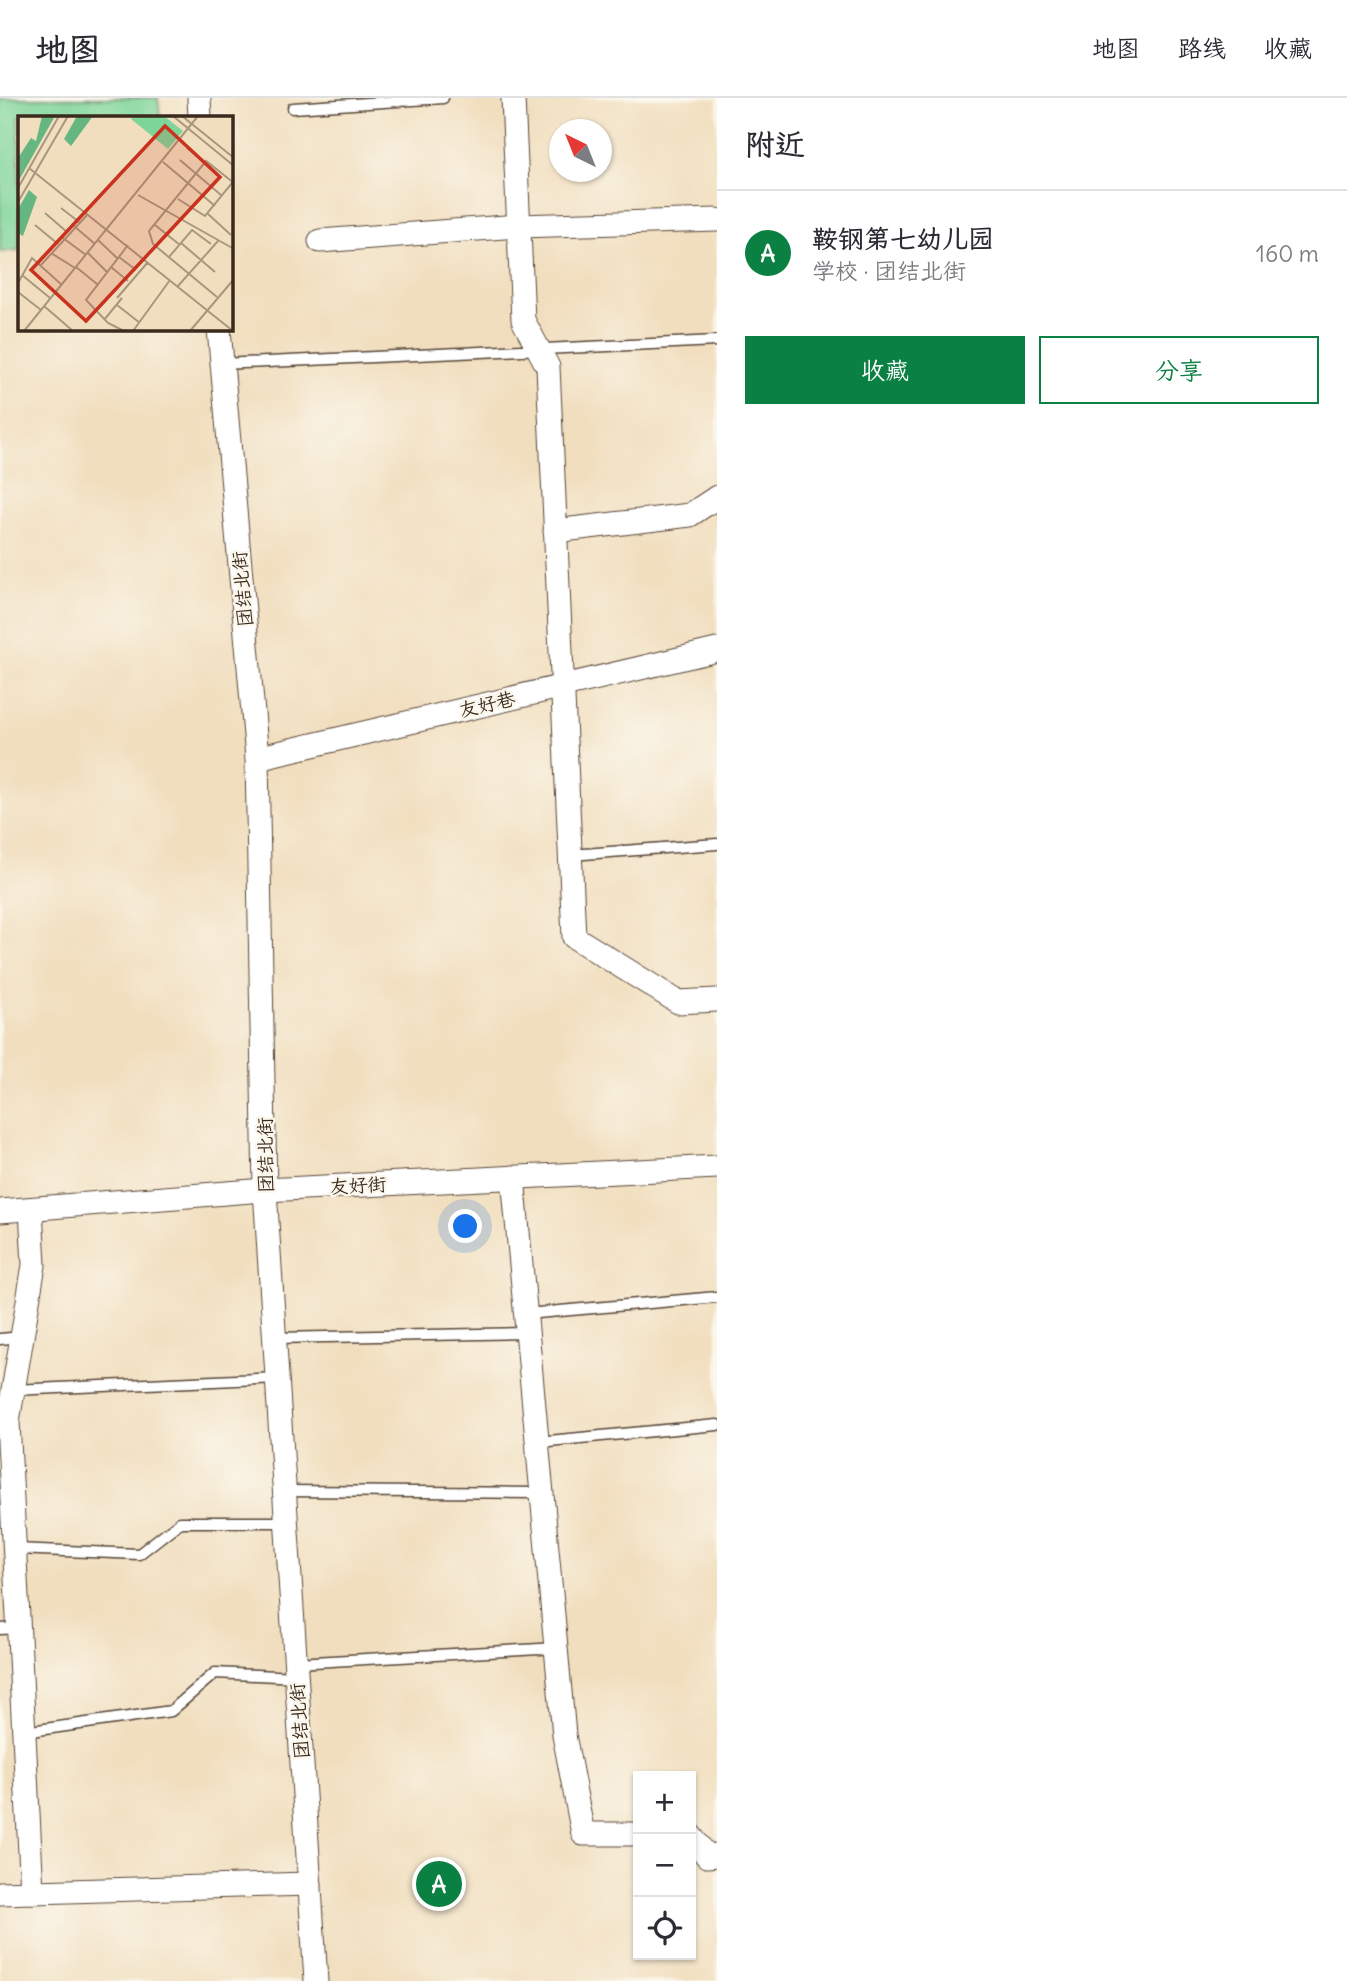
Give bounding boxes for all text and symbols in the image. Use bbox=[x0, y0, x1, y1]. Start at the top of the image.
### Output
text: 地图 bbox=[35, 28, 101, 70]
text: 地图 bbox=[1092, 33, 1140, 63]
text: 路线 bbox=[1178, 33, 1226, 63]
text: 收藏 bbox=[1264, 33, 1312, 63]
inset map bbox=[18, 116, 233, 331]
north arrow bbox=[549, 119, 612, 182]
text: 附近 bbox=[745, 125, 805, 163]
text: 鞍钢第七幼儿园 bbox=[812, 222, 994, 255]
text: A bbox=[761, 239, 775, 268]
text: 160 m bbox=[1256, 239, 1319, 268]
text: 学校 · 团结北街 bbox=[812, 256, 966, 285]
button: 收藏 bbox=[745, 336, 1025, 404]
button: 分享 bbox=[1039, 336, 1319, 404]
street label: 团结北街 bbox=[227, 550, 257, 628]
street label: 友好巷 bbox=[457, 686, 517, 722]
street label: 团结北街 bbox=[252, 1117, 278, 1193]
street label: 友好街 bbox=[329, 1172, 387, 1198]
your location bbox=[448, 1209, 482, 1243]
street label: 团结北街 bbox=[284, 1682, 314, 1760]
map controls bbox=[633, 1771, 696, 1960]
button: + bbox=[633, 1771, 696, 1834]
button: − bbox=[633, 1834, 696, 1897]
pin: A bbox=[416, 1858, 462, 1910]
button: locate bbox=[633, 1897, 696, 1960]

